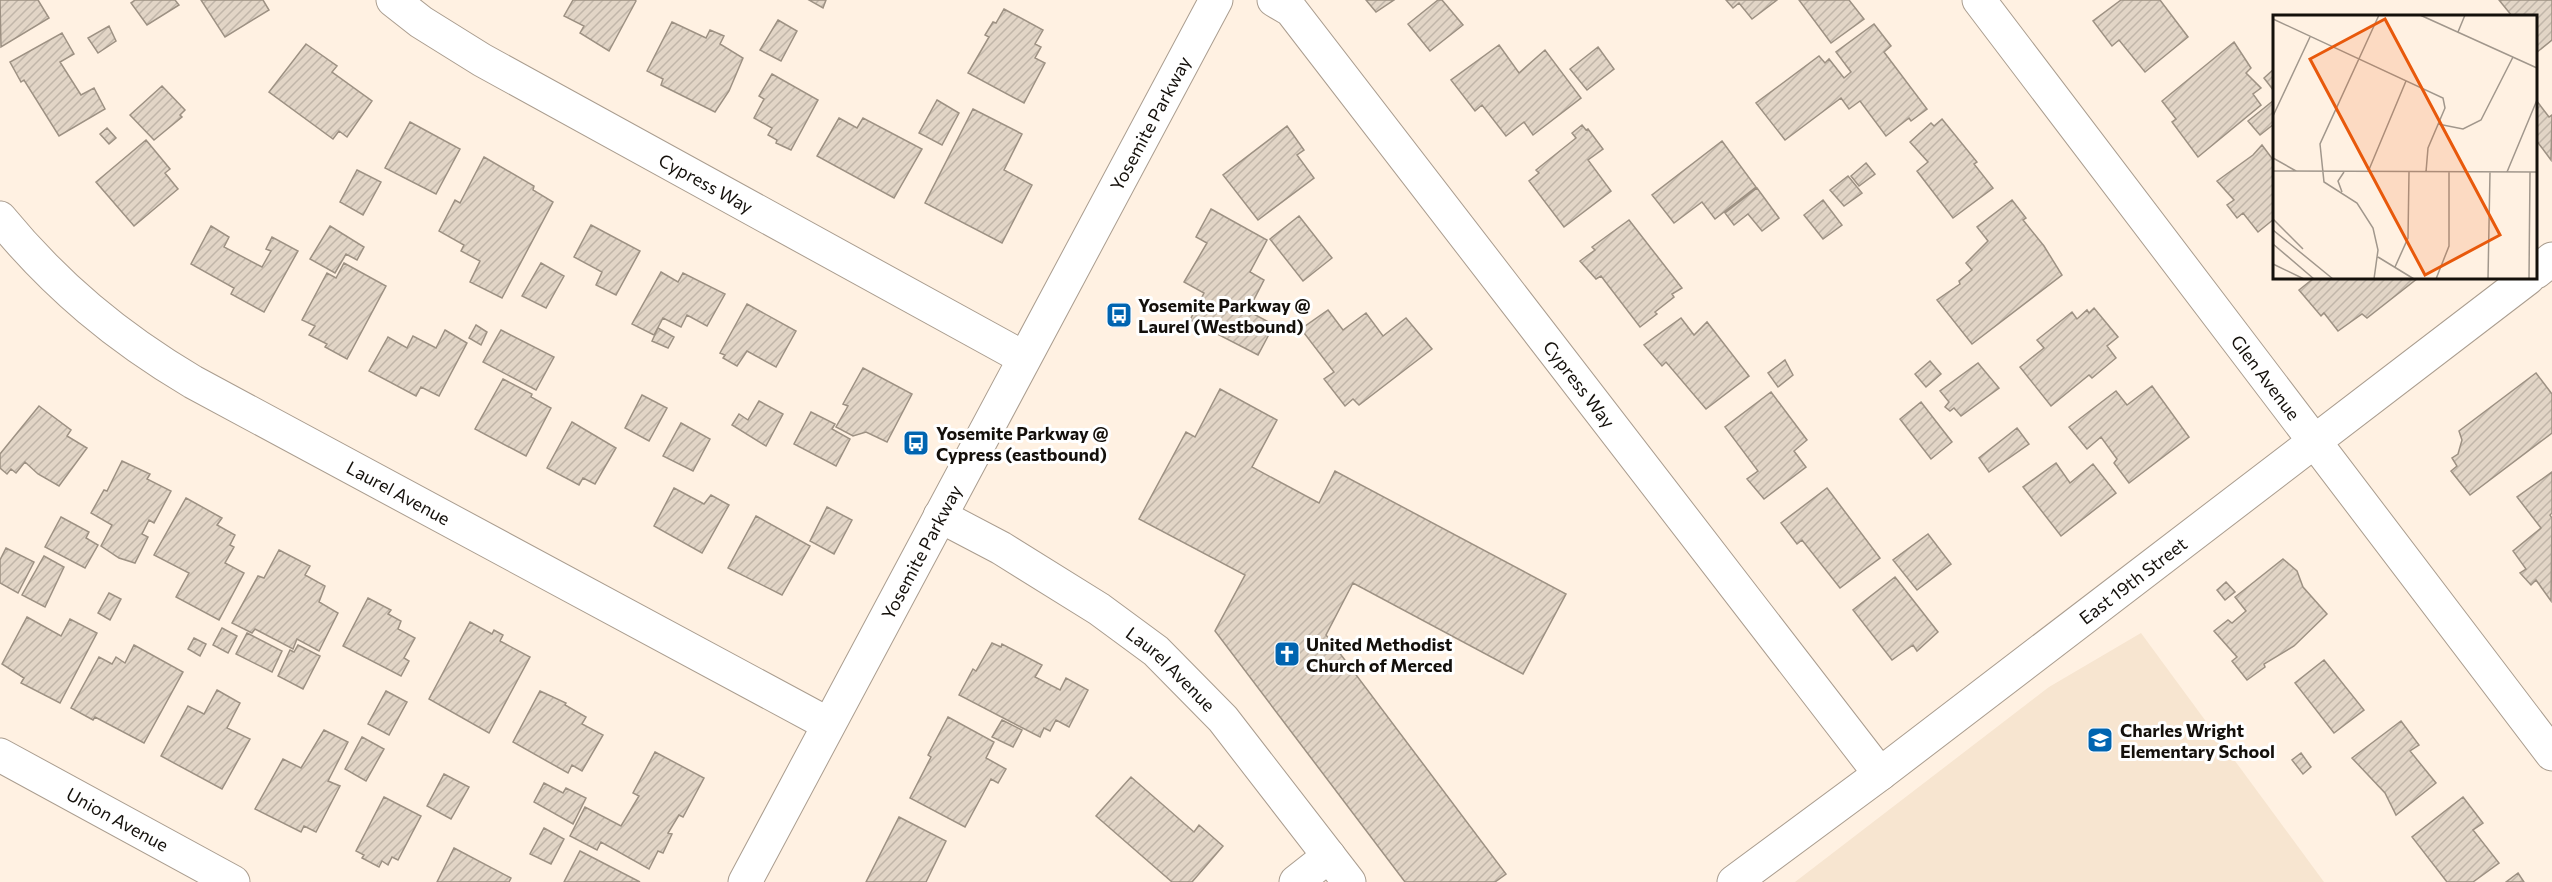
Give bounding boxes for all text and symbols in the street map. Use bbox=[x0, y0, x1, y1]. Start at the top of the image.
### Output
inset map bbox=[2273, 15, 2537, 279]
street label: Yosemite Parkway bbox=[1105, 52, 1195, 194]
street label: Cypress Way bbox=[655, 148, 757, 218]
place label: Yosemite Parkway @ Laurel (Westbound) bbox=[1138, 294, 1310, 337]
bus stop icon: Yosemite Parkway @ Laurel (Westbound) bbox=[1104, 300, 1134, 330]
street label: Glen Avenue bbox=[2226, 330, 2305, 424]
street label: Cypress Way bbox=[1539, 336, 1620, 432]
place label: Yosemite Parkway @ Cypress (eastbound) bbox=[936, 422, 1108, 465]
bus stop icon: Yosemite Parkway @ Cypress (eastbound) bbox=[901, 428, 931, 458]
street label: Laurel Avenue bbox=[343, 456, 454, 529]
street label: Yosemite Parkway bbox=[876, 481, 966, 623]
street label: East 19th Street bbox=[2075, 532, 2191, 629]
street label: Laurel Avenue bbox=[1122, 622, 1220, 716]
place label: United Methodist Church of Merced bbox=[1306, 633, 1453, 676]
church icon: United Methodist Church of Merced bbox=[1272, 639, 1302, 669]
place label: Charles Wright Elementary School bbox=[2120, 719, 2275, 762]
school or university icon: Charles Wright Elementary School bbox=[2085, 725, 2115, 755]
street label: Union Avenue bbox=[63, 782, 172, 856]

